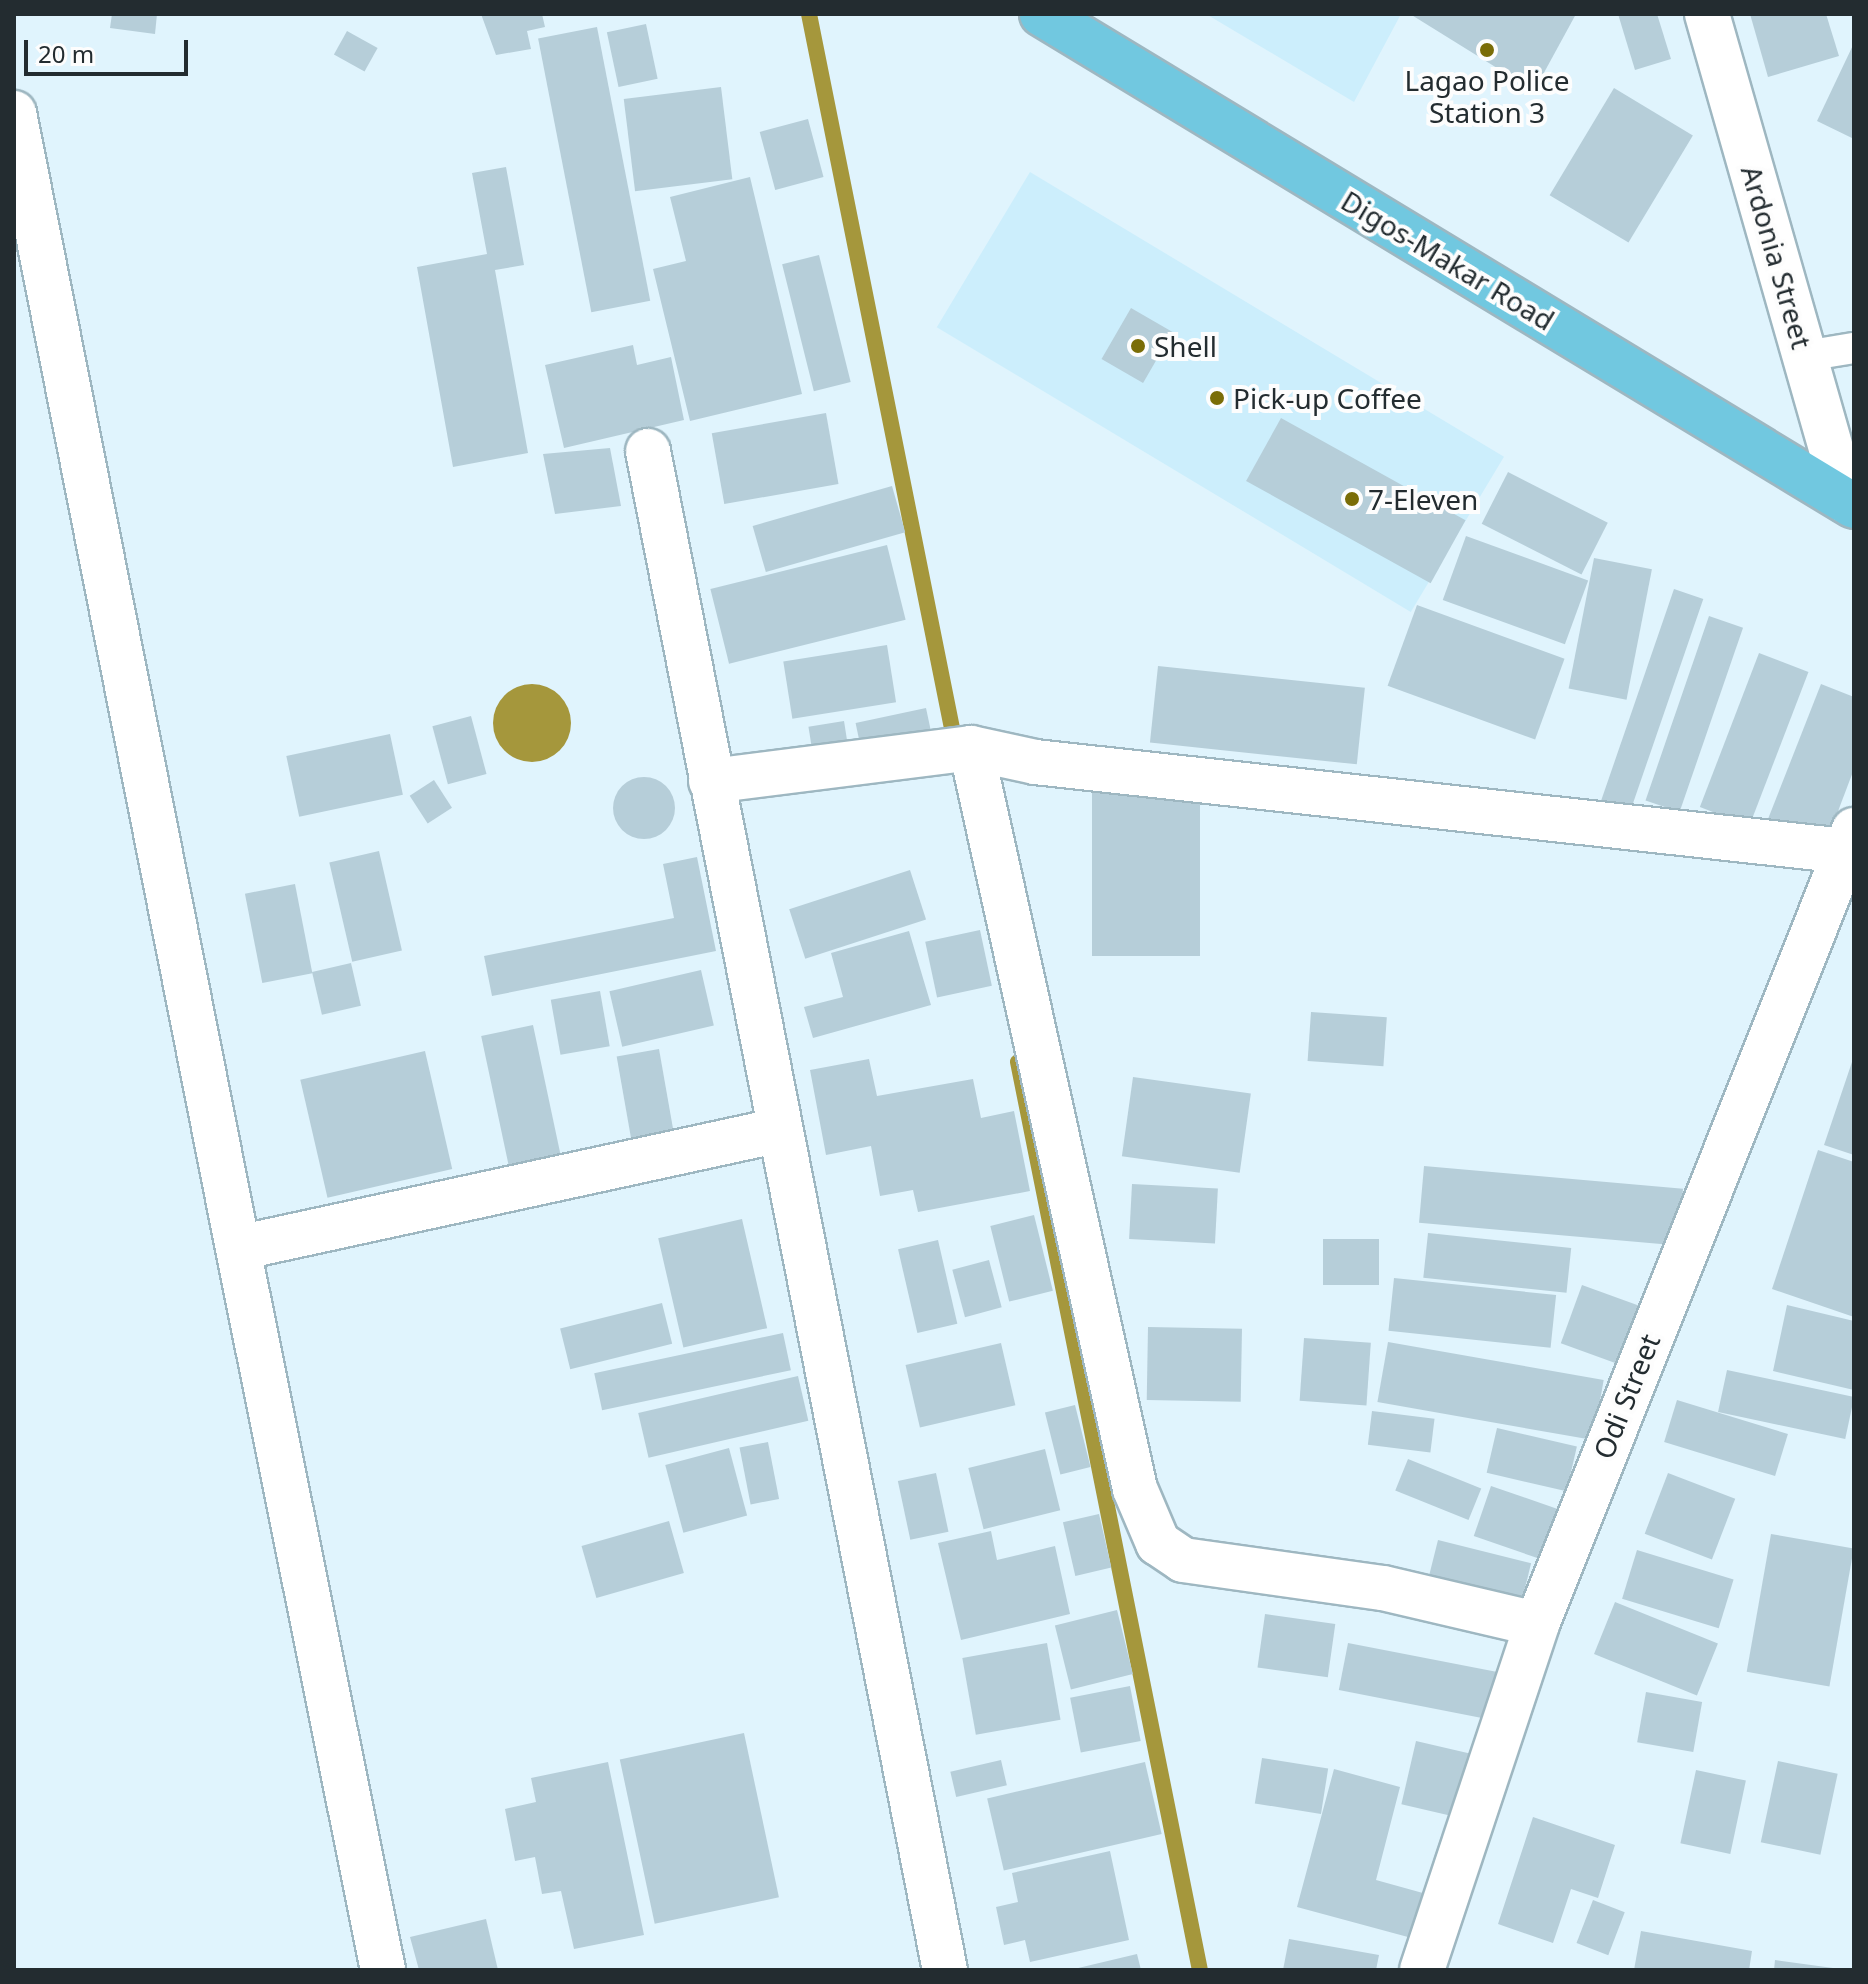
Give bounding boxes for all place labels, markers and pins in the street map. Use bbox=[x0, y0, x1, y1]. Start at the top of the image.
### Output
marker: Lagao Police Station 3 bbox=[1478, 41, 1496, 59]
place label: Lagao Police Station 3 bbox=[1404, 63, 1570, 129]
place label: Shell bbox=[1154, 329, 1217, 363]
marker: Shell bbox=[1129, 337, 1147, 355]
place label: Pick-up Coffee bbox=[1233, 381, 1422, 415]
marker: Pick-up Coffee bbox=[1208, 389, 1226, 407]
place label: 7-Eleven bbox=[1368, 482, 1478, 516]
marker: 7-Eleven bbox=[1343, 490, 1361, 508]

